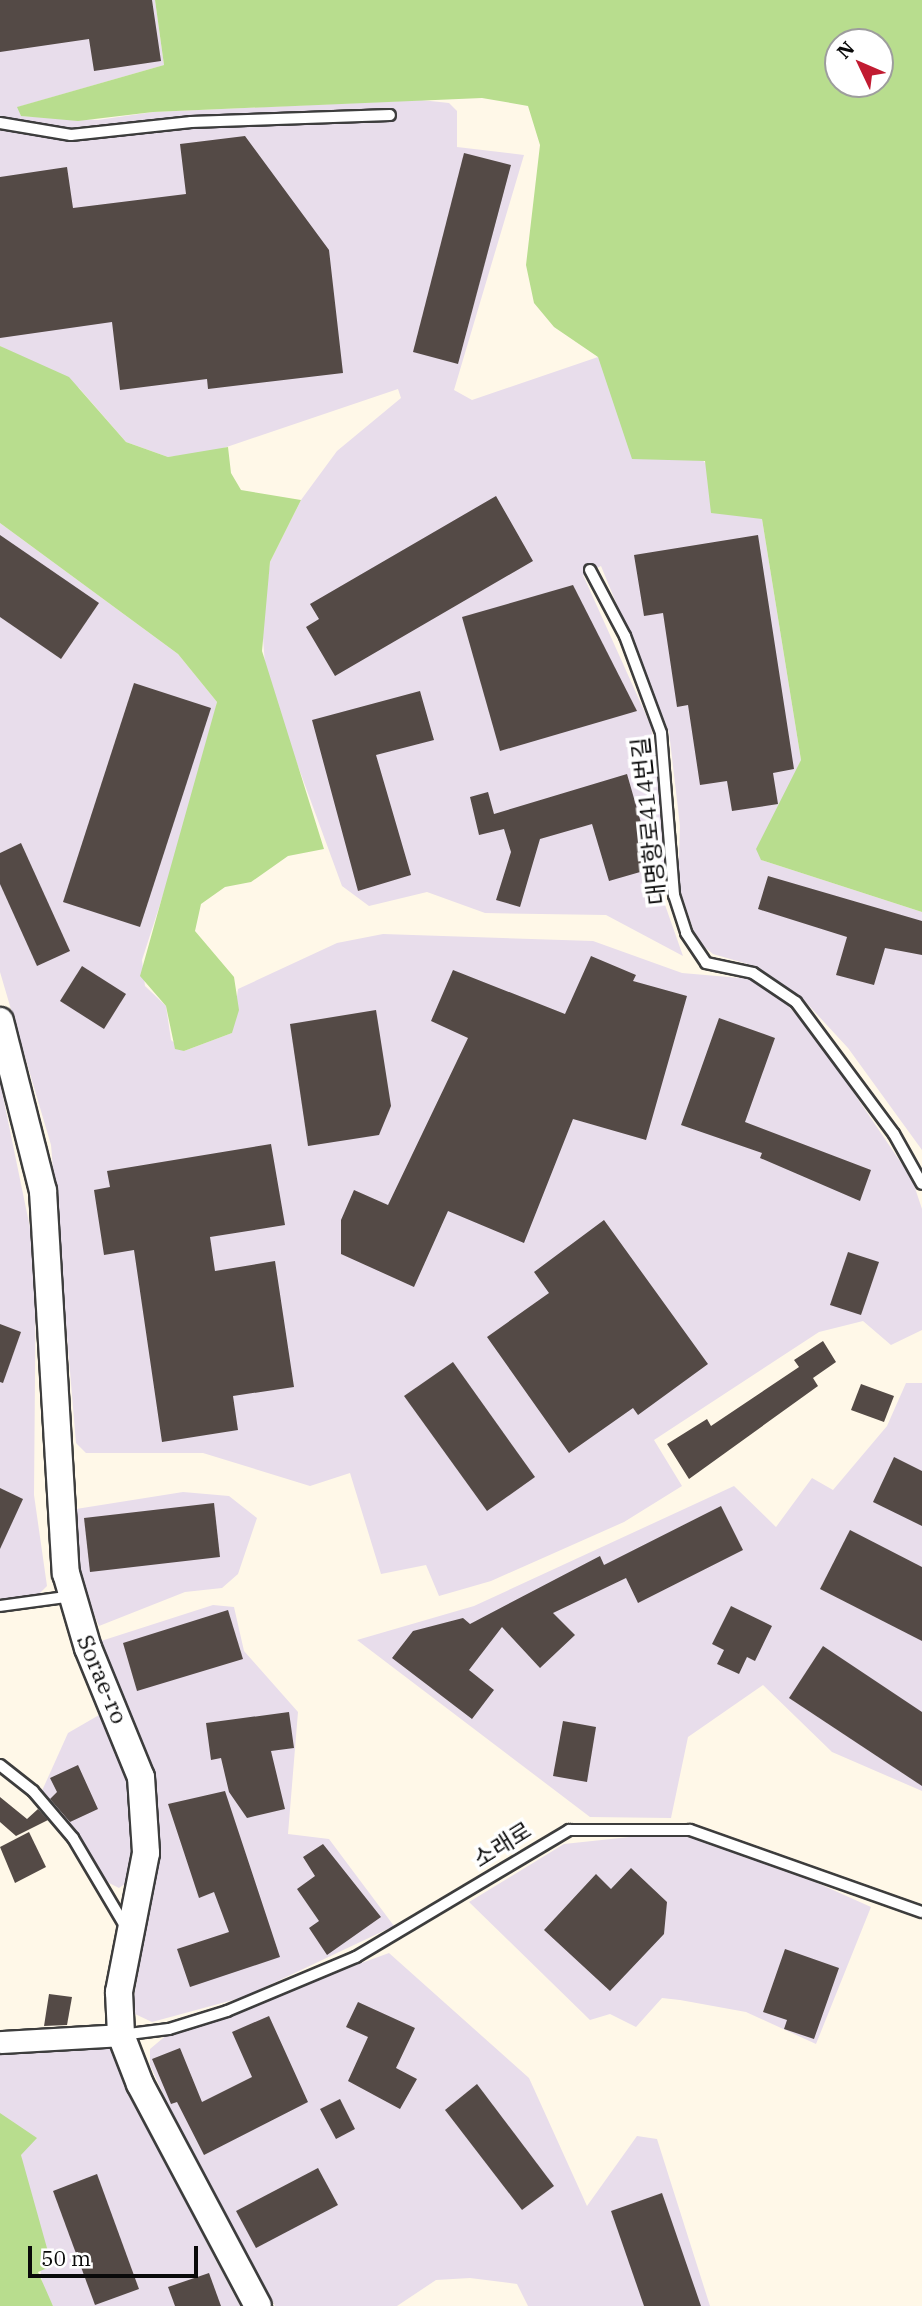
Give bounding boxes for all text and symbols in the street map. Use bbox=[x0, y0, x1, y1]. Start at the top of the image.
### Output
north arrow bbox=[824, 28, 894, 98]
text: N bbox=[831, 36, 859, 64]
street label: 대명항로414번길 bbox=[625, 736, 671, 906]
street label: Sorae-ro bbox=[72, 1630, 134, 1728]
street label: 소래로 bbox=[468, 1815, 536, 1873]
scale bar bbox=[32, 2232, 201, 2276]
text: 50 m bbox=[41, 2244, 91, 2272]

